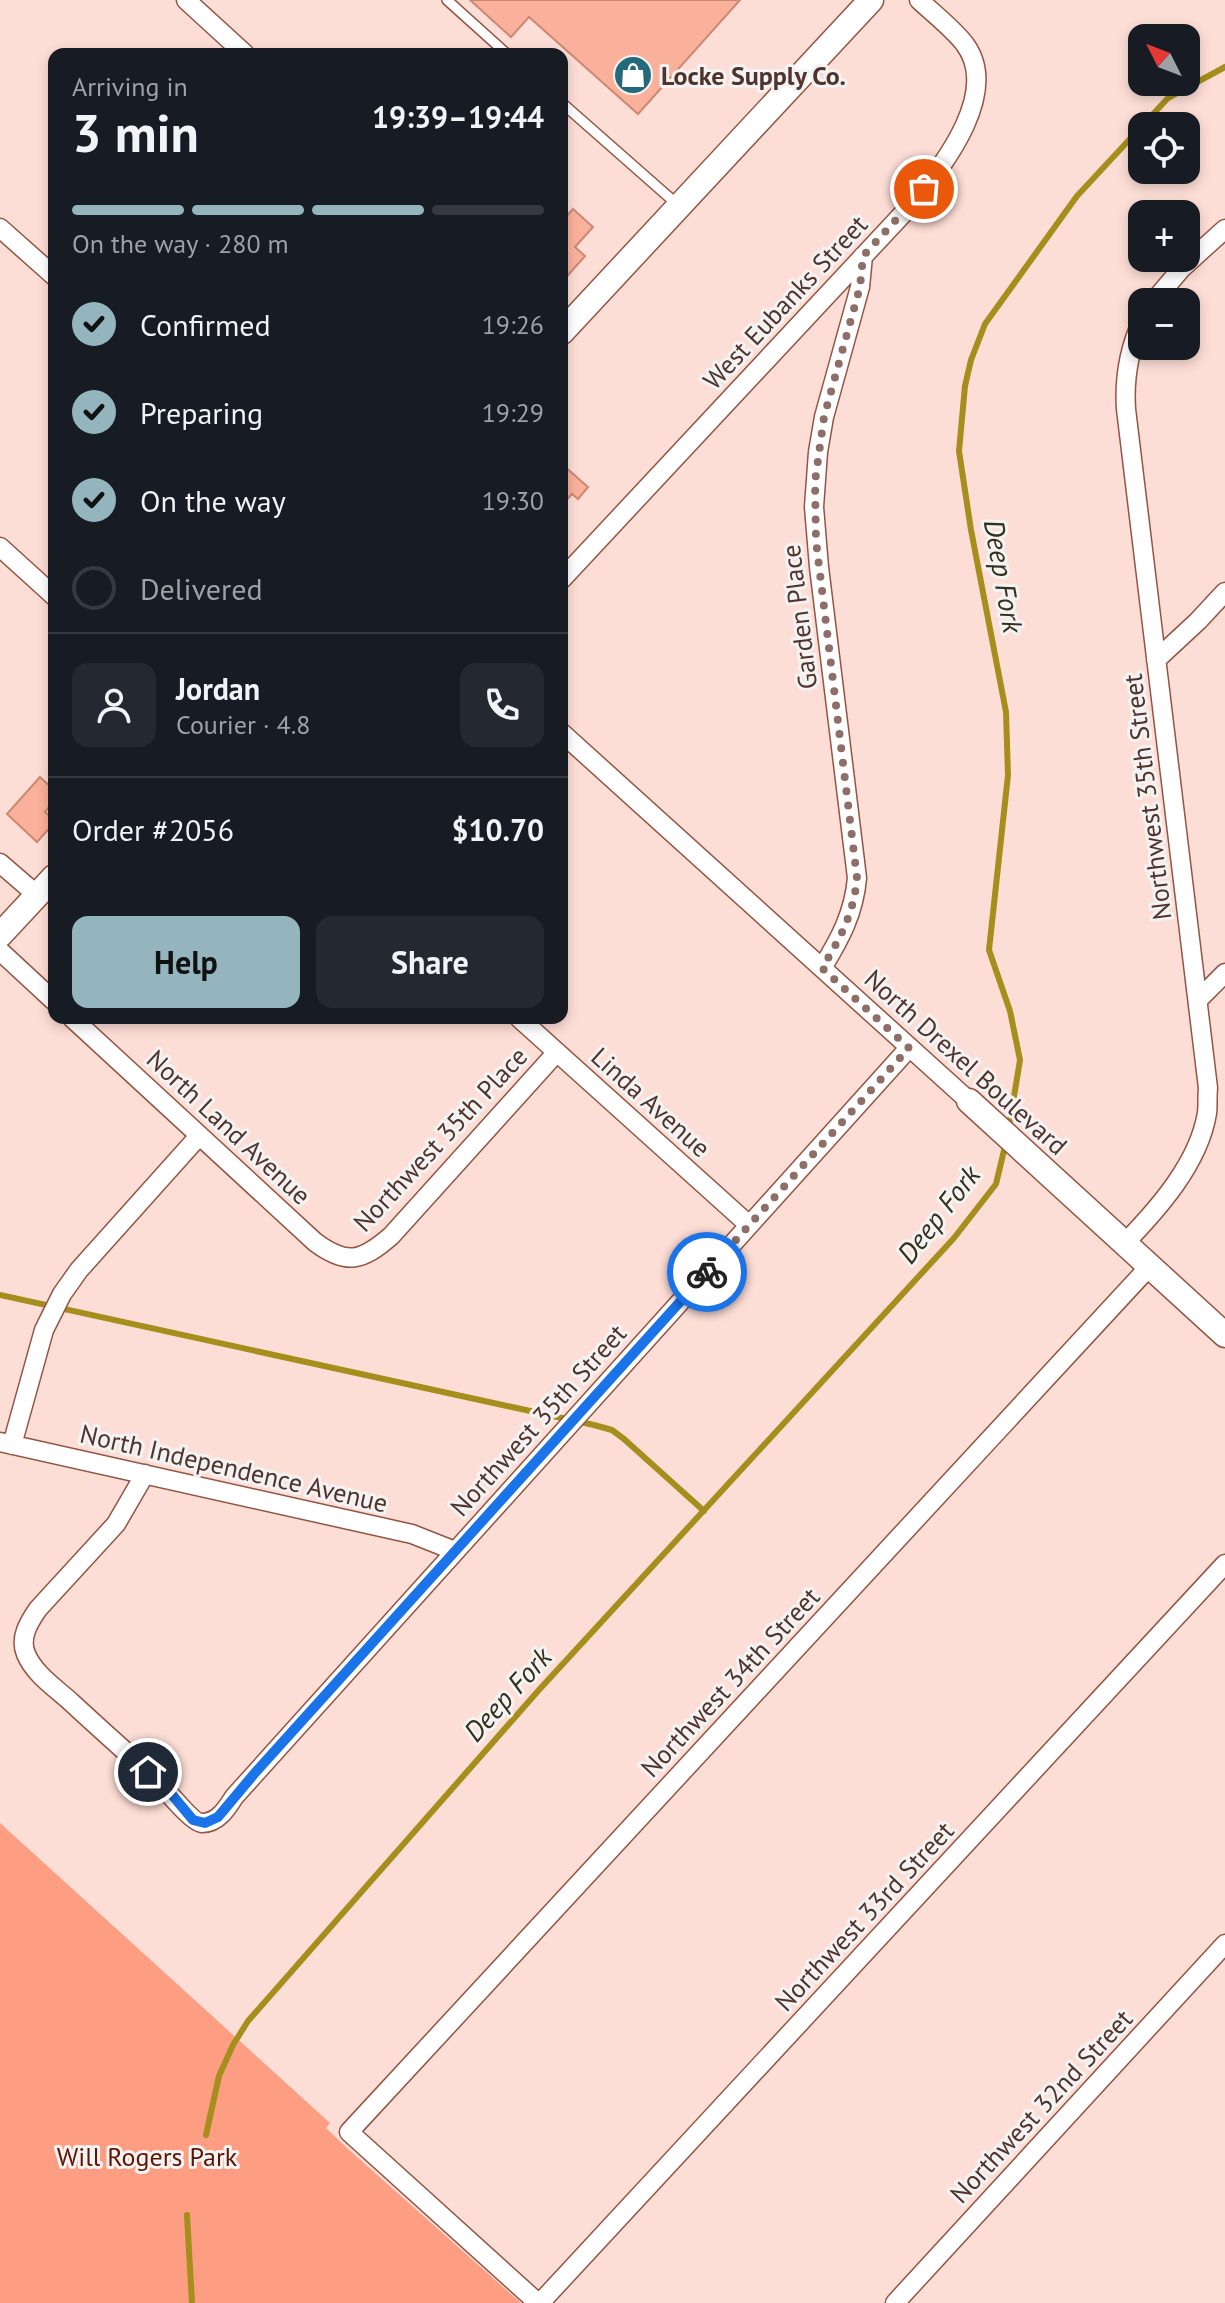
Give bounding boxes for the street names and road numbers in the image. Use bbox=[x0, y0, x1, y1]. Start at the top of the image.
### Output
street label: West Eubanks Street bbox=[696, 208, 874, 396]
street label: Garden Place bbox=[774, 543, 824, 691]
street label: Northwest 35th Street bbox=[1116, 672, 1178, 922]
street label: North Drexel Boulevard bbox=[858, 962, 1074, 1162]
street label: Northwest 35th Place bbox=[346, 1040, 534, 1238]
street label: Linda Avenue bbox=[585, 1040, 717, 1164]
street label: North Land Avenue bbox=[140, 1043, 318, 1211]
street label: Northwest 35th Street bbox=[443, 1317, 633, 1523]
street label: North Independence Avenue bbox=[77, 1417, 391, 1519]
street label: Northwest 34th Street bbox=[634, 1580, 827, 1784]
street label: Northwest 33rd Street bbox=[768, 1814, 961, 2018]
street label: Northwest 32nd Street bbox=[943, 2002, 1139, 2210]

